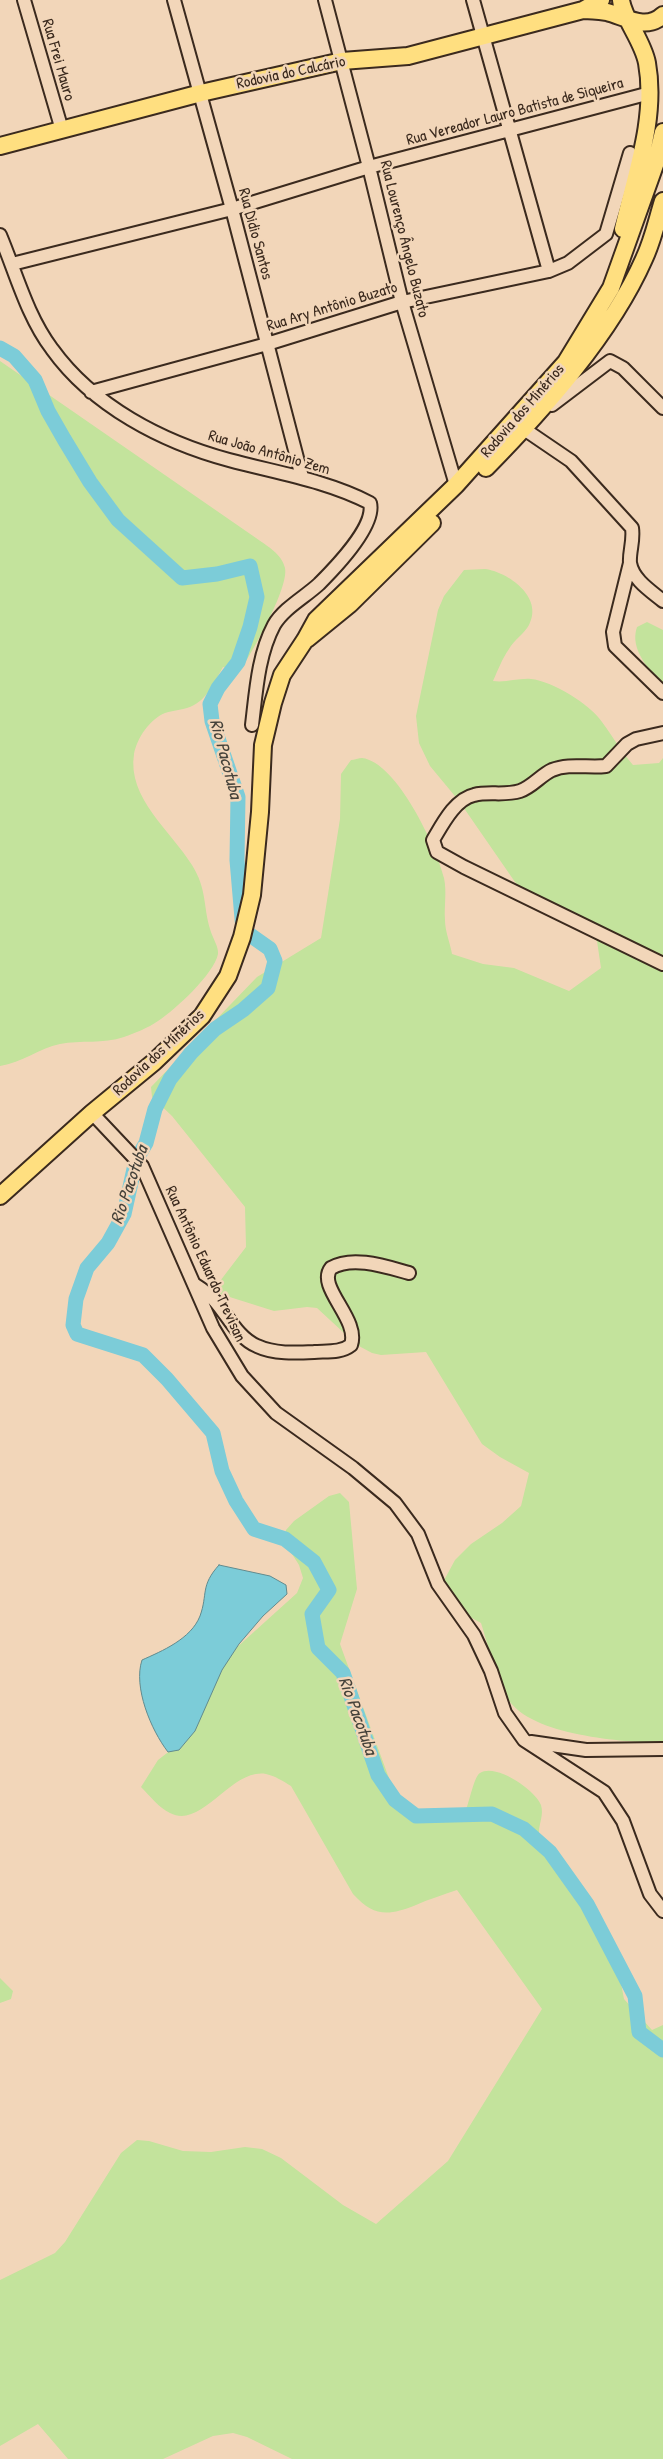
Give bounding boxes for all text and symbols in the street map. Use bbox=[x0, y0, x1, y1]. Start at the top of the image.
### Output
street label: Rua Frei Mauro bbox=[37, 17, 79, 103]
street label: Rodovia do Calcário bbox=[235, 52, 347, 94]
street label: Rua Vereador Lauro Batista de Siqueira bbox=[404, 74, 626, 150]
street label: Rua Lourenço Ângelo Buzato bbox=[375, 159, 433, 319]
street label: Rua Didio Santos bbox=[234, 186, 276, 282]
street label: Rua Ary Antônio Buzato bbox=[264, 278, 400, 336]
street label: Rodovia dos Minérios bbox=[477, 360, 569, 462]
street label: Rua João Antônio Zem bbox=[206, 426, 332, 480]
water label: Rio Pacotuba bbox=[204, 717, 246, 801]
street label: Rodovia dos Minérios bbox=[109, 1006, 209, 1100]
water label: Rio Pacotuba bbox=[107, 1143, 153, 1227]
street label: Rua Antônio Eduardo Trevisan bbox=[160, 1183, 250, 1345]
water label: Rio Pacotuba bbox=[333, 1674, 381, 1758]

